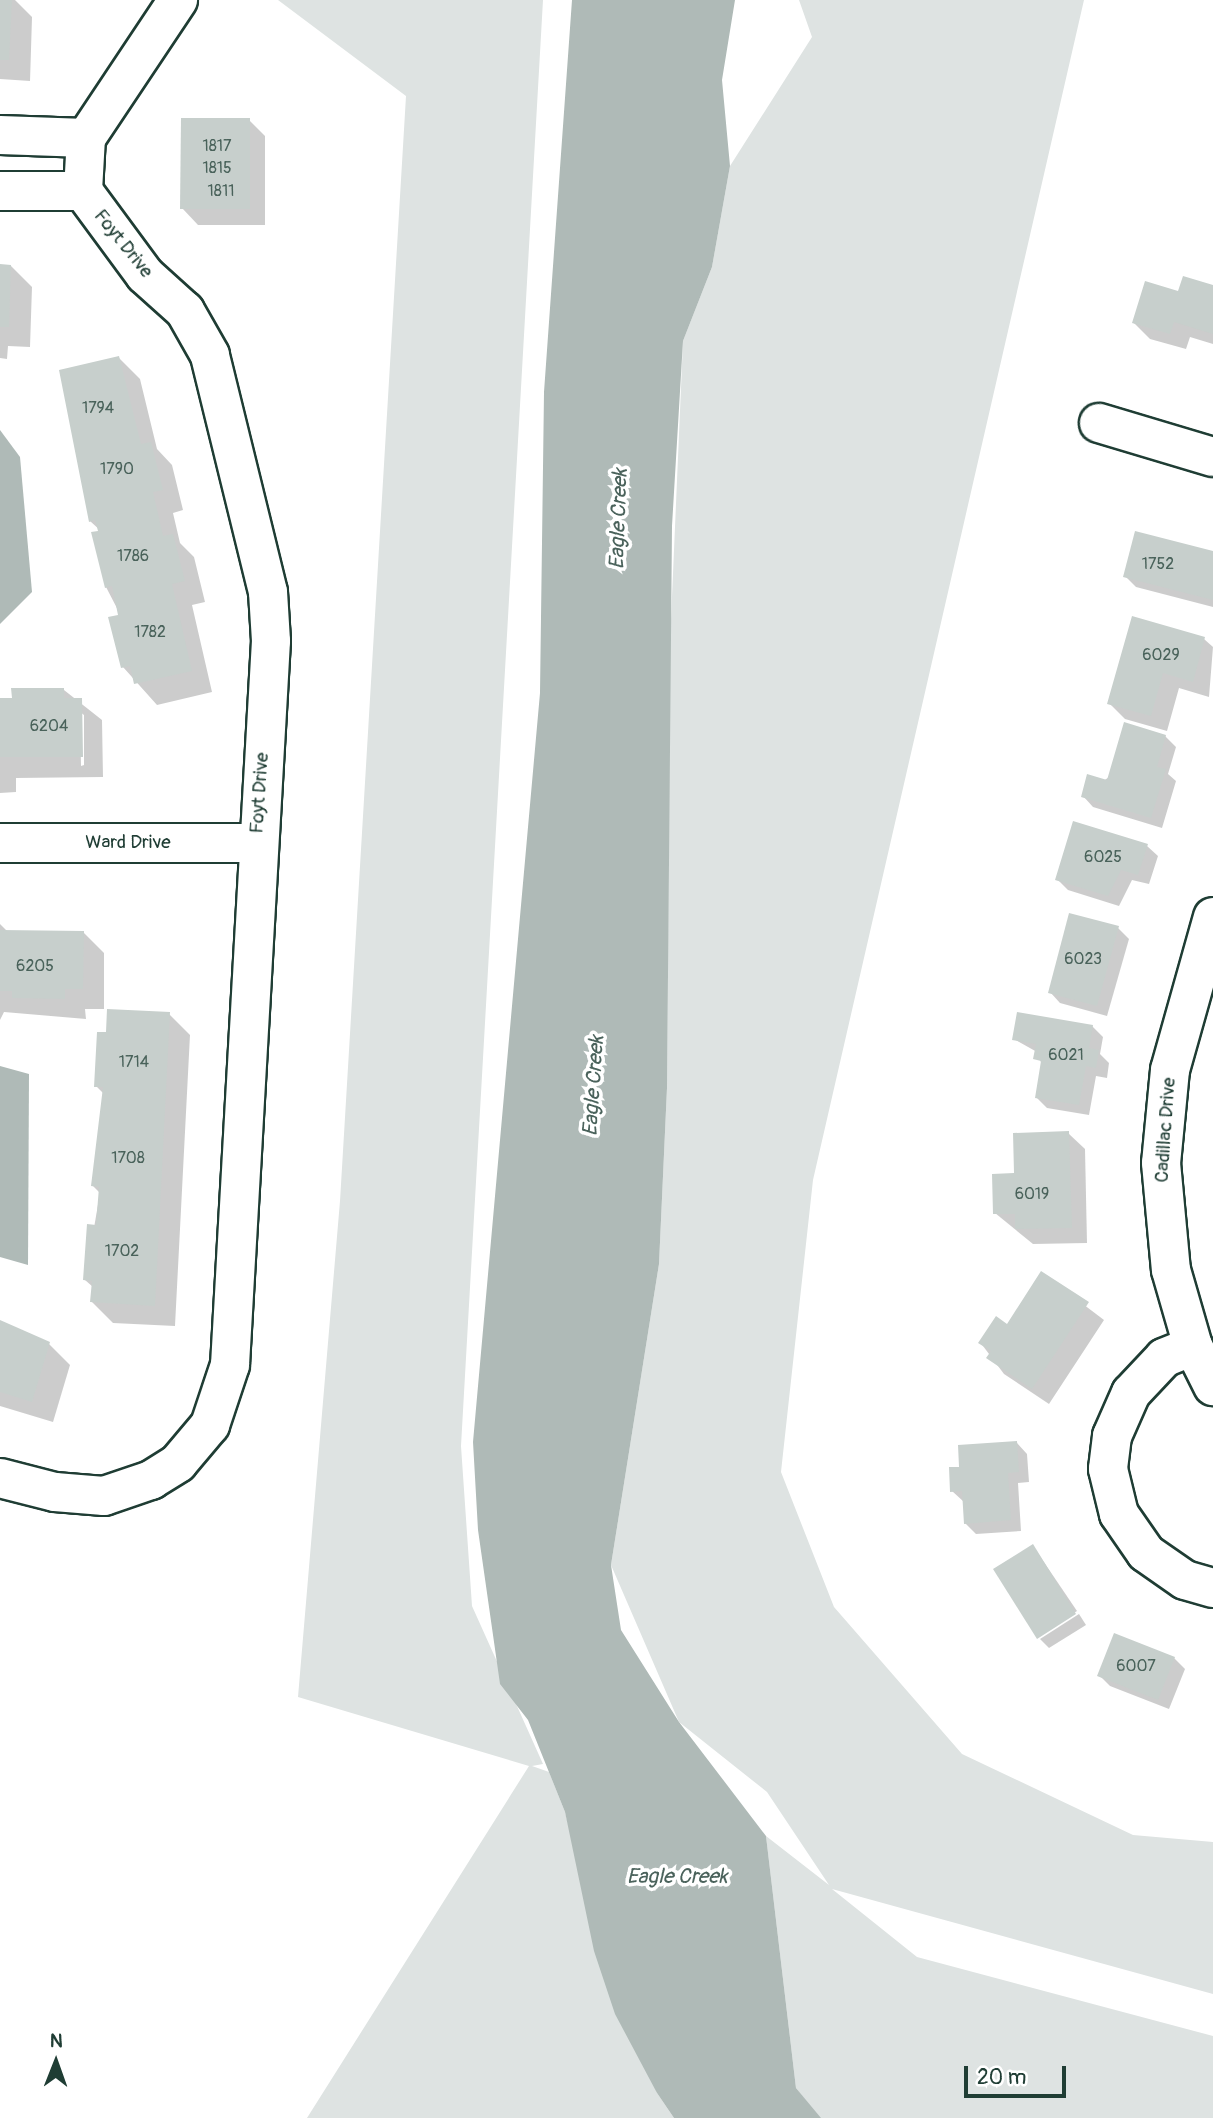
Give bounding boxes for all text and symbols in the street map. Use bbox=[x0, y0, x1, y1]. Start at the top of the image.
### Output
house number: 1817 bbox=[202, 136, 232, 156]
house number: 1815 bbox=[202, 158, 232, 178]
house number: 1811 bbox=[208, 181, 234, 201]
street label: Foyt Drive bbox=[89, 205, 157, 283]
house number: 1794 bbox=[82, 398, 114, 418]
house number: 1790 bbox=[100, 459, 134, 479]
water label: Eagle Creek bbox=[605, 468, 633, 570]
house number: 1786 bbox=[117, 546, 149, 566]
house number: 1752 bbox=[1142, 554, 1174, 574]
house number: 1782 bbox=[134, 622, 166, 642]
house number: 6029 bbox=[1142, 645, 1180, 665]
house number: 6204 bbox=[30, 716, 68, 736]
street label: Foyt Drive bbox=[246, 752, 274, 834]
street label: Ward Drive bbox=[85, 832, 171, 854]
house number: 6025 bbox=[1084, 847, 1122, 867]
house number: 6023 bbox=[1064, 949, 1102, 969]
house number: 6205 bbox=[16, 956, 54, 976]
water label: Eagle Creek bbox=[578, 1035, 610, 1137]
house number: 6021 bbox=[1048, 1045, 1084, 1065]
house number: 1714 bbox=[119, 1052, 149, 1072]
street label: Cadillac Drive bbox=[1151, 1077, 1181, 1183]
house number: 1708 bbox=[111, 1148, 145, 1168]
house number: 6019 bbox=[1015, 1184, 1049, 1204]
house number: 1702 bbox=[105, 1241, 139, 1261]
house number: 6007 bbox=[1116, 1656, 1156, 1676]
water label: Eagle Creek bbox=[627, 1864, 727, 1890]
north arrow bbox=[21, 2027, 91, 2097]
text: N bbox=[50, 2029, 63, 2053]
scale bar bbox=[968, 2052, 1070, 2096]
text: 20 m bbox=[977, 2064, 1026, 2091]

